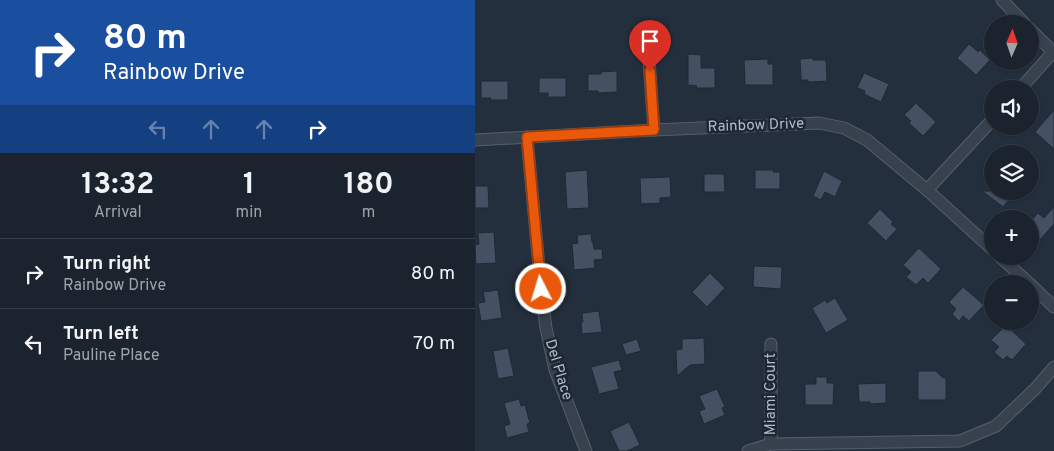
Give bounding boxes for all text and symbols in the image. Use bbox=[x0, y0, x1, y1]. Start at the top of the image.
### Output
north arrow bbox=[984, 15, 1039, 70]
map controls bbox=[984, 15, 1039, 330]
text: 80 m bbox=[103, 17, 187, 61]
icon: right bbox=[20, 20, 85, 85]
pin bbox=[629, 20, 671, 71]
icon: arrive bbox=[636, 27, 664, 55]
text: Rainbow Drive bbox=[103, 60, 245, 87]
button: sound bbox=[984, 80, 1039, 135]
icon: left bbox=[144, 115, 172, 143]
icon: ahead bbox=[197, 115, 225, 143]
icon: ahead bbox=[250, 115, 278, 143]
icon: right bbox=[303, 115, 331, 143]
street label: Rainbow Drive bbox=[707, 115, 805, 137]
button: layers bbox=[984, 145, 1039, 200]
text: 13:32 bbox=[81, 167, 154, 204]
text: 1 bbox=[243, 167, 255, 204]
text: 180 bbox=[344, 167, 394, 204]
text: Arrival bbox=[94, 203, 142, 223]
text: min bbox=[236, 203, 262, 223]
text: m bbox=[362, 203, 375, 223]
button: + bbox=[984, 210, 1039, 265]
text: Turn right bbox=[63, 252, 151, 276]
icon: right bbox=[20, 260, 48, 288]
text: 80 m bbox=[411, 262, 455, 286]
position arrow bbox=[514, 262, 566, 314]
button: − bbox=[984, 275, 1039, 330]
text: Rainbow Drive bbox=[63, 276, 166, 296]
text: Turn left bbox=[63, 322, 139, 346]
icon: left bbox=[20, 330, 48, 358]
text: 70 m bbox=[413, 332, 455, 356]
street label: Del Place bbox=[540, 337, 576, 403]
text: Pauline Place bbox=[63, 346, 160, 366]
street label: Miami Court bbox=[762, 353, 781, 435]

